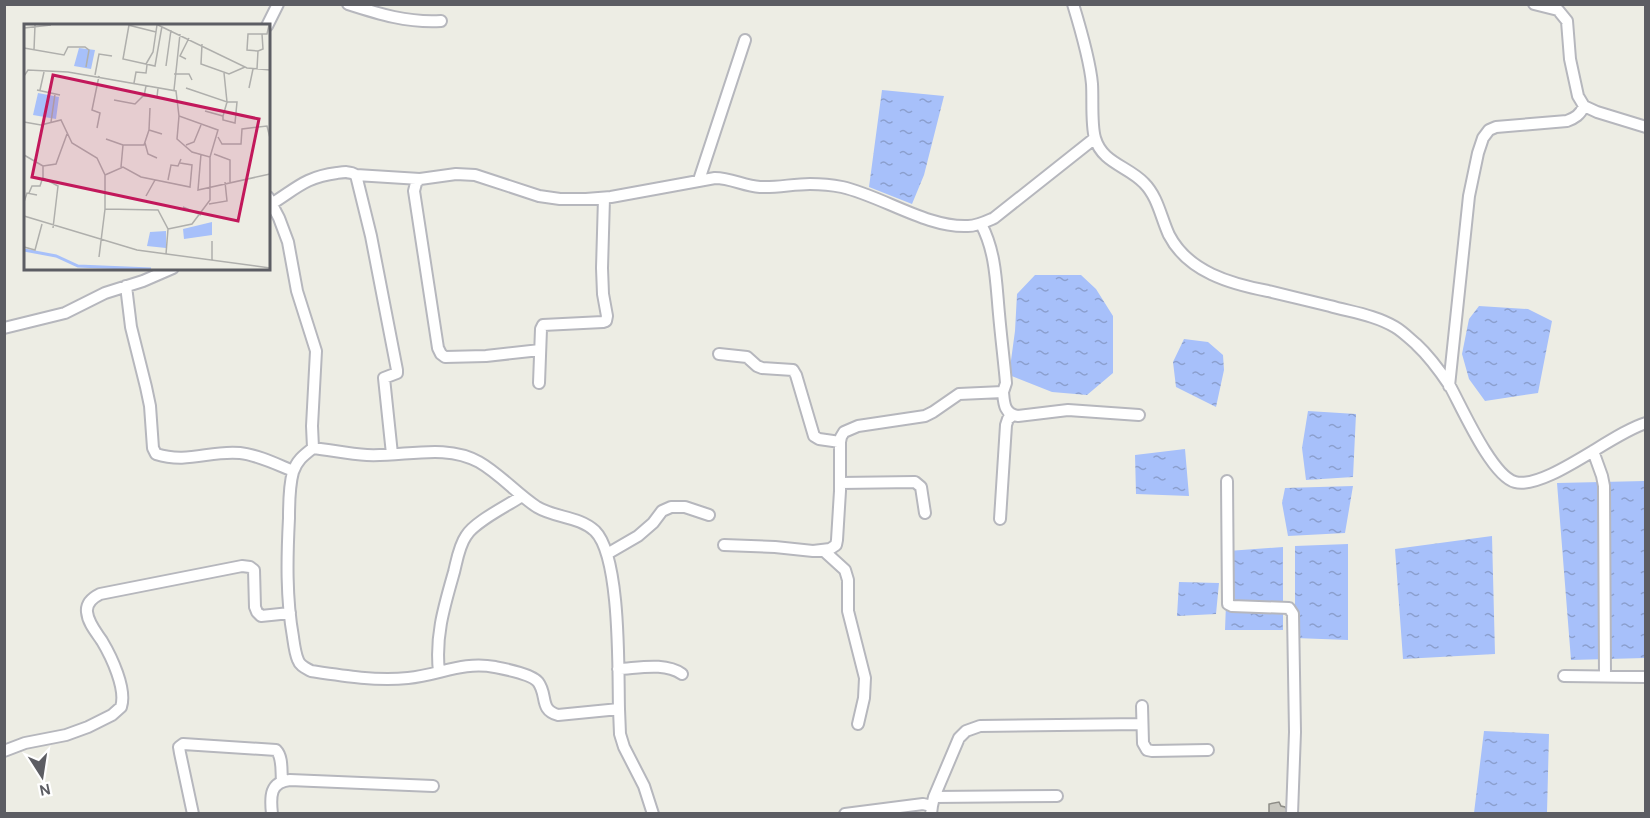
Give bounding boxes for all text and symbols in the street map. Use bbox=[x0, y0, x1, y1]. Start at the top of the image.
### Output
inset map bbox=[24, 24, 270, 270]
north arrow bbox=[12, 746, 72, 806]
text: N bbox=[37, 780, 53, 801]

